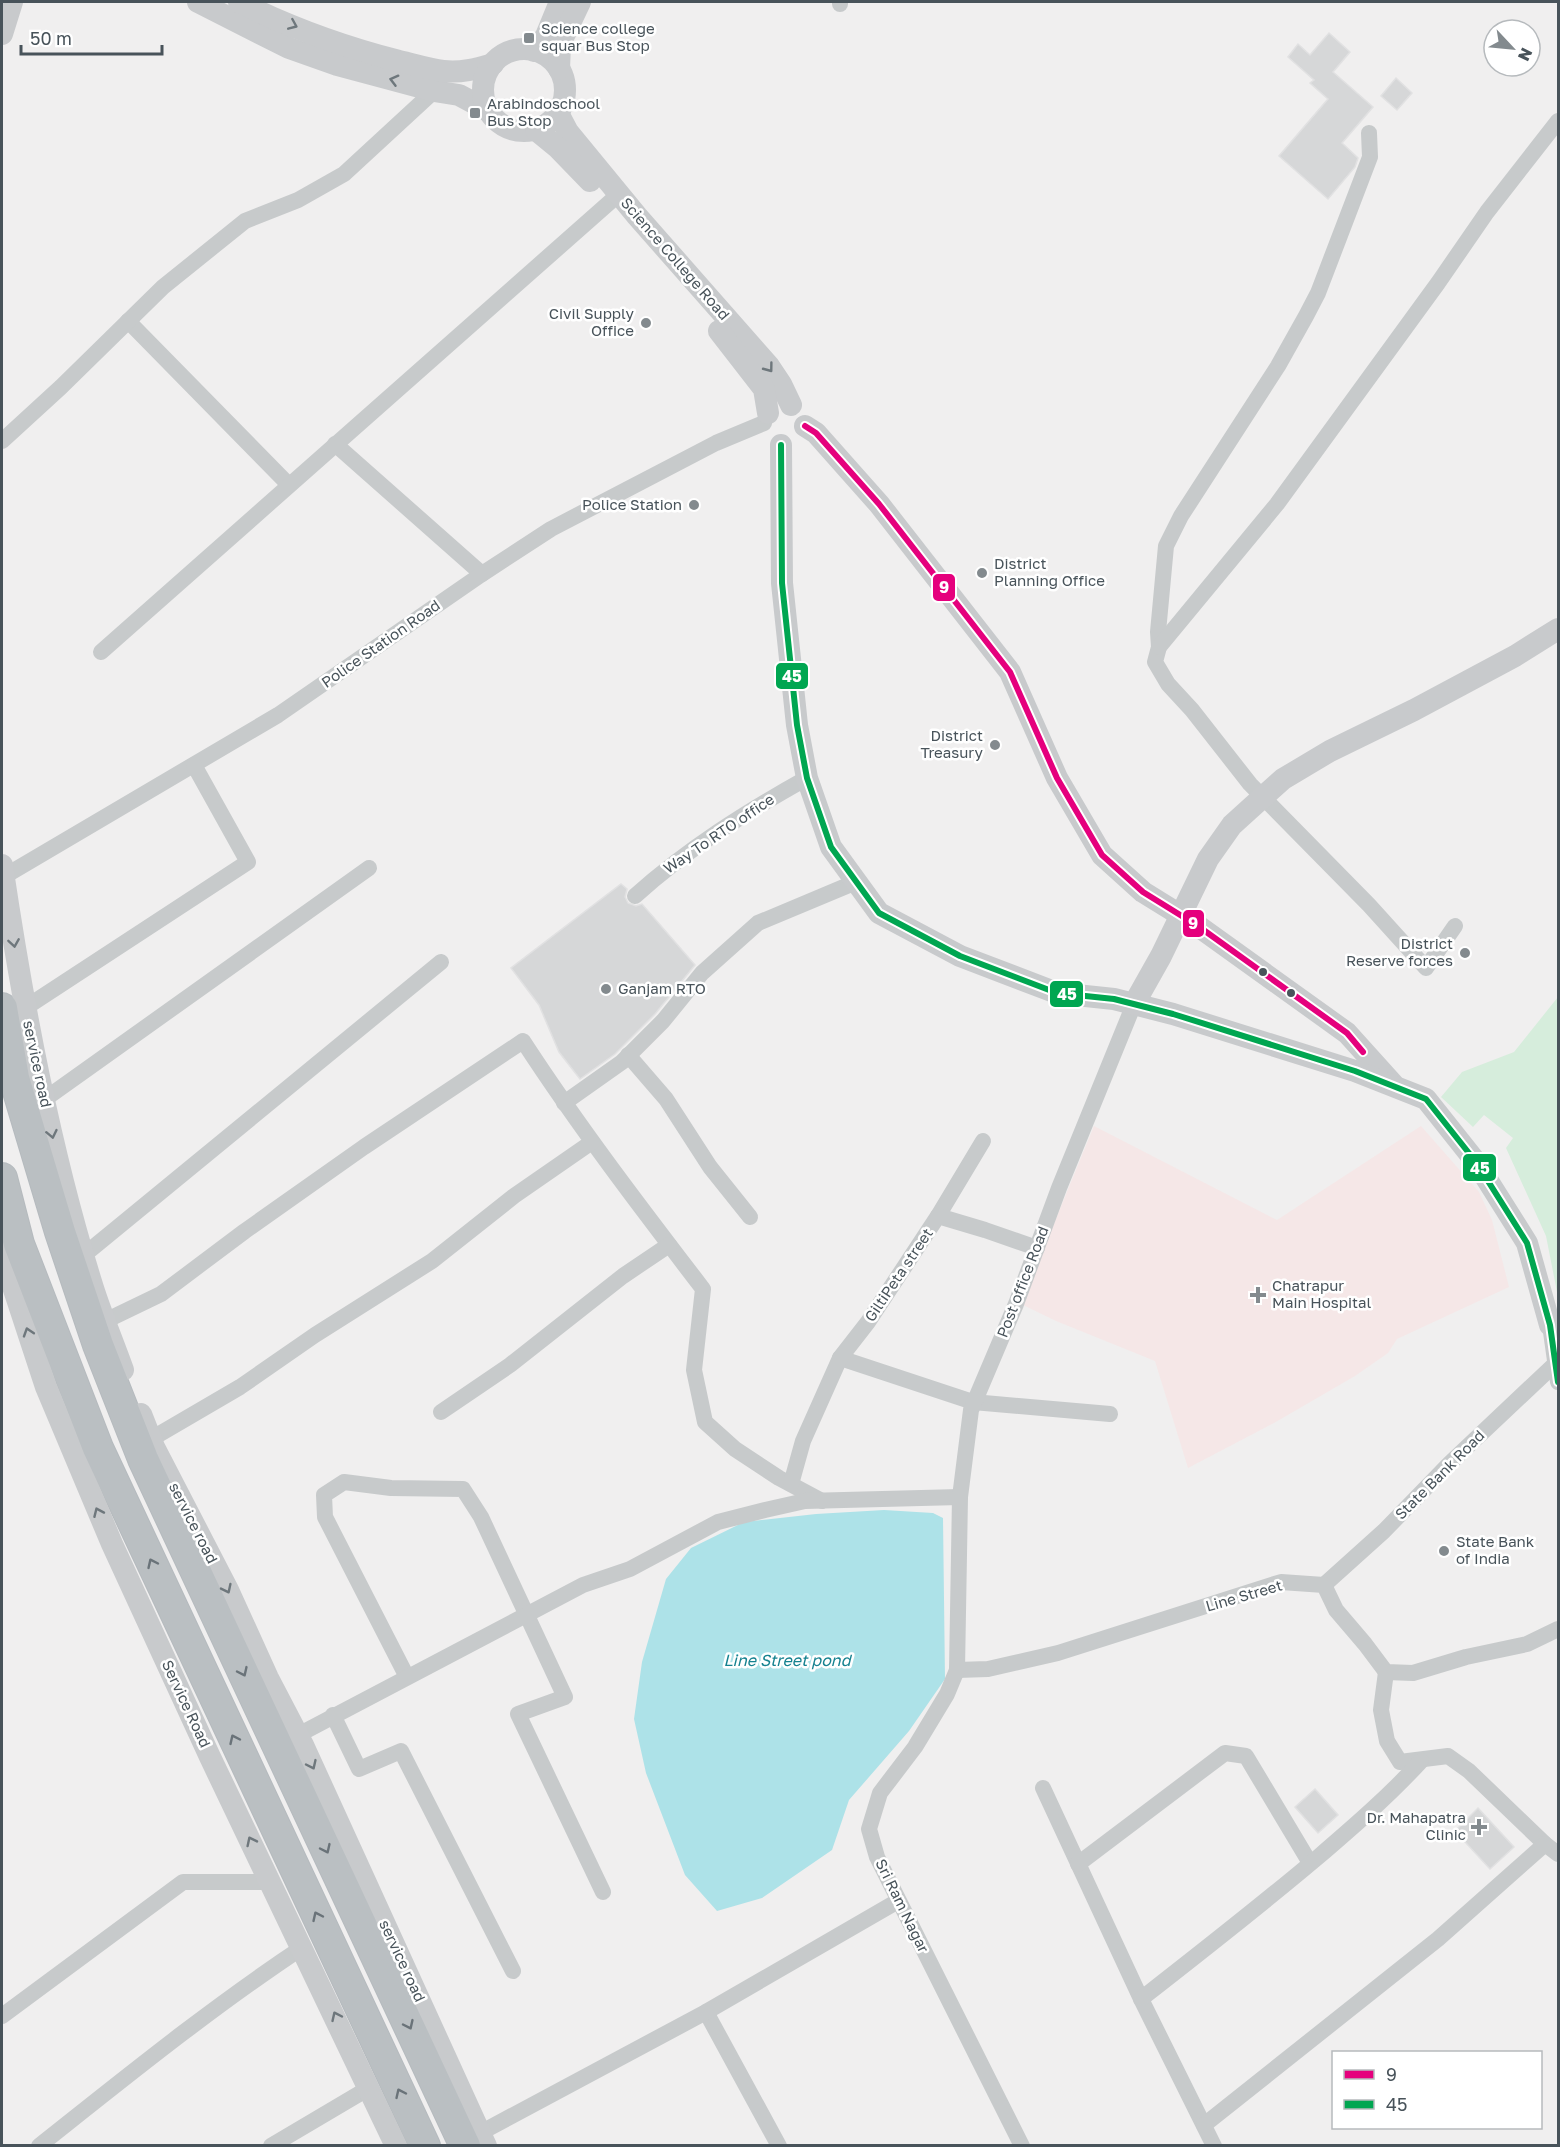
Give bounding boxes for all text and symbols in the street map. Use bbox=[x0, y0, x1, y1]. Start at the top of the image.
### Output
one-way arrow bbox=[287, 17, 298, 29]
scale bar bbox=[21, 18, 162, 56]
north arrow bbox=[1482, 18, 1542, 78]
place label: Science college squar Bus Stop bbox=[541, 19, 655, 54]
text: 50 m bbox=[30, 27, 72, 49]
marker: Science college squar Bus Stop bbox=[522, 31, 536, 45]
text: N bbox=[1514, 45, 1537, 64]
one-way arrow bbox=[389, 75, 399, 88]
place label: Arabindoschool Bus Stop bbox=[487, 94, 600, 129]
marker: Arabindoschool Bus Stop bbox=[468, 106, 482, 120]
street label: Science College Road bbox=[618, 194, 734, 323]
place label: Civil Supply Office bbox=[549, 304, 635, 339]
marker: Civil Supply Office bbox=[639, 316, 653, 330]
one-way arrow bbox=[762, 361, 773, 372]
place label: Police Station bbox=[582, 495, 682, 513]
marker: Police Station bbox=[687, 498, 701, 512]
place label: District Planning Office bbox=[994, 554, 1105, 589]
marker: District Planning Office bbox=[975, 566, 989, 580]
line badge: 9 bbox=[932, 573, 956, 602]
text: 9 bbox=[939, 577, 949, 597]
street label: Police Station Road bbox=[318, 596, 443, 691]
line badge: 45 bbox=[775, 662, 809, 690]
text: 45 bbox=[782, 666, 802, 686]
place label: District Treasury bbox=[920, 726, 984, 761]
marker: District Treasury bbox=[988, 738, 1002, 752]
street label: Way To RTO office bbox=[660, 789, 777, 877]
line badge: 9 bbox=[1182, 909, 1205, 938]
text: 9 bbox=[1188, 913, 1198, 933]
place label: District Reserve forces bbox=[1346, 934, 1453, 969]
one-way arrow bbox=[7, 938, 19, 948]
marker: District Reserve forces bbox=[1458, 946, 1472, 960]
unlabelled marker bbox=[1257, 966, 1269, 978]
place label: Ganjam RTO bbox=[618, 979, 706, 997]
line badge: 45 bbox=[1049, 980, 1084, 1008]
marker: Ganjam RTO bbox=[599, 982, 613, 996]
text: 45 bbox=[1057, 984, 1077, 1004]
unlabelled marker bbox=[1285, 987, 1297, 999]
street label: service road bbox=[20, 1019, 56, 1109]
one-way arrow bbox=[45, 1129, 58, 1139]
line badge: 45 bbox=[1462, 1153, 1497, 1182]
text: 45 bbox=[1470, 1158, 1490, 1178]
street label: Post office Road bbox=[993, 1223, 1052, 1340]
street label: GiltiPeta street bbox=[860, 1224, 936, 1325]
place label: Chatrapur Main Hospital bbox=[1272, 1276, 1371, 1311]
marker: Chatrapur Main Hospital bbox=[1249, 1286, 1267, 1304]
one-way arrow bbox=[23, 1327, 35, 1338]
street label: State Bank Road bbox=[1391, 1426, 1488, 1523]
street label: service road bbox=[166, 1479, 222, 1566]
one-way arrow bbox=[93, 1507, 105, 1518]
place label: State Bank of India bbox=[1456, 1532, 1535, 1567]
marker: State Bank of India bbox=[1437, 1544, 1451, 1558]
one-way arrow bbox=[147, 1558, 159, 1569]
street label: Line Street bbox=[1203, 1576, 1284, 1615]
one-way arrow bbox=[219, 1583, 231, 1594]
water label: Line Street pond bbox=[723, 1650, 853, 1670]
street label: Service Road bbox=[159, 1657, 215, 1750]
one-way arrow bbox=[236, 1666, 248, 1677]
one-way arrow bbox=[230, 1735, 242, 1746]
one-way arrow bbox=[304, 1758, 316, 1769]
place label: Dr. Mahapatra Clinic bbox=[1366, 1808, 1466, 1843]
marker: Dr. Mahapatra Clinic bbox=[1470, 1818, 1488, 1836]
one-way arrow bbox=[247, 1836, 258, 1847]
one-way arrow bbox=[319, 1842, 331, 1853]
street label: Sri Ram Nagar bbox=[872, 1856, 933, 1956]
one-way arrow bbox=[313, 1911, 325, 1922]
street label: service road bbox=[376, 1917, 430, 2004]
one-way arrow bbox=[331, 2012, 343, 2023]
one-way arrow bbox=[401, 2019, 413, 2030]
legend bbox=[1332, 2051, 1542, 2129]
text: 9 bbox=[1386, 2063, 1397, 2085]
one-way arrow bbox=[395, 2088, 407, 2099]
text: 45 bbox=[1386, 2093, 1407, 2115]

